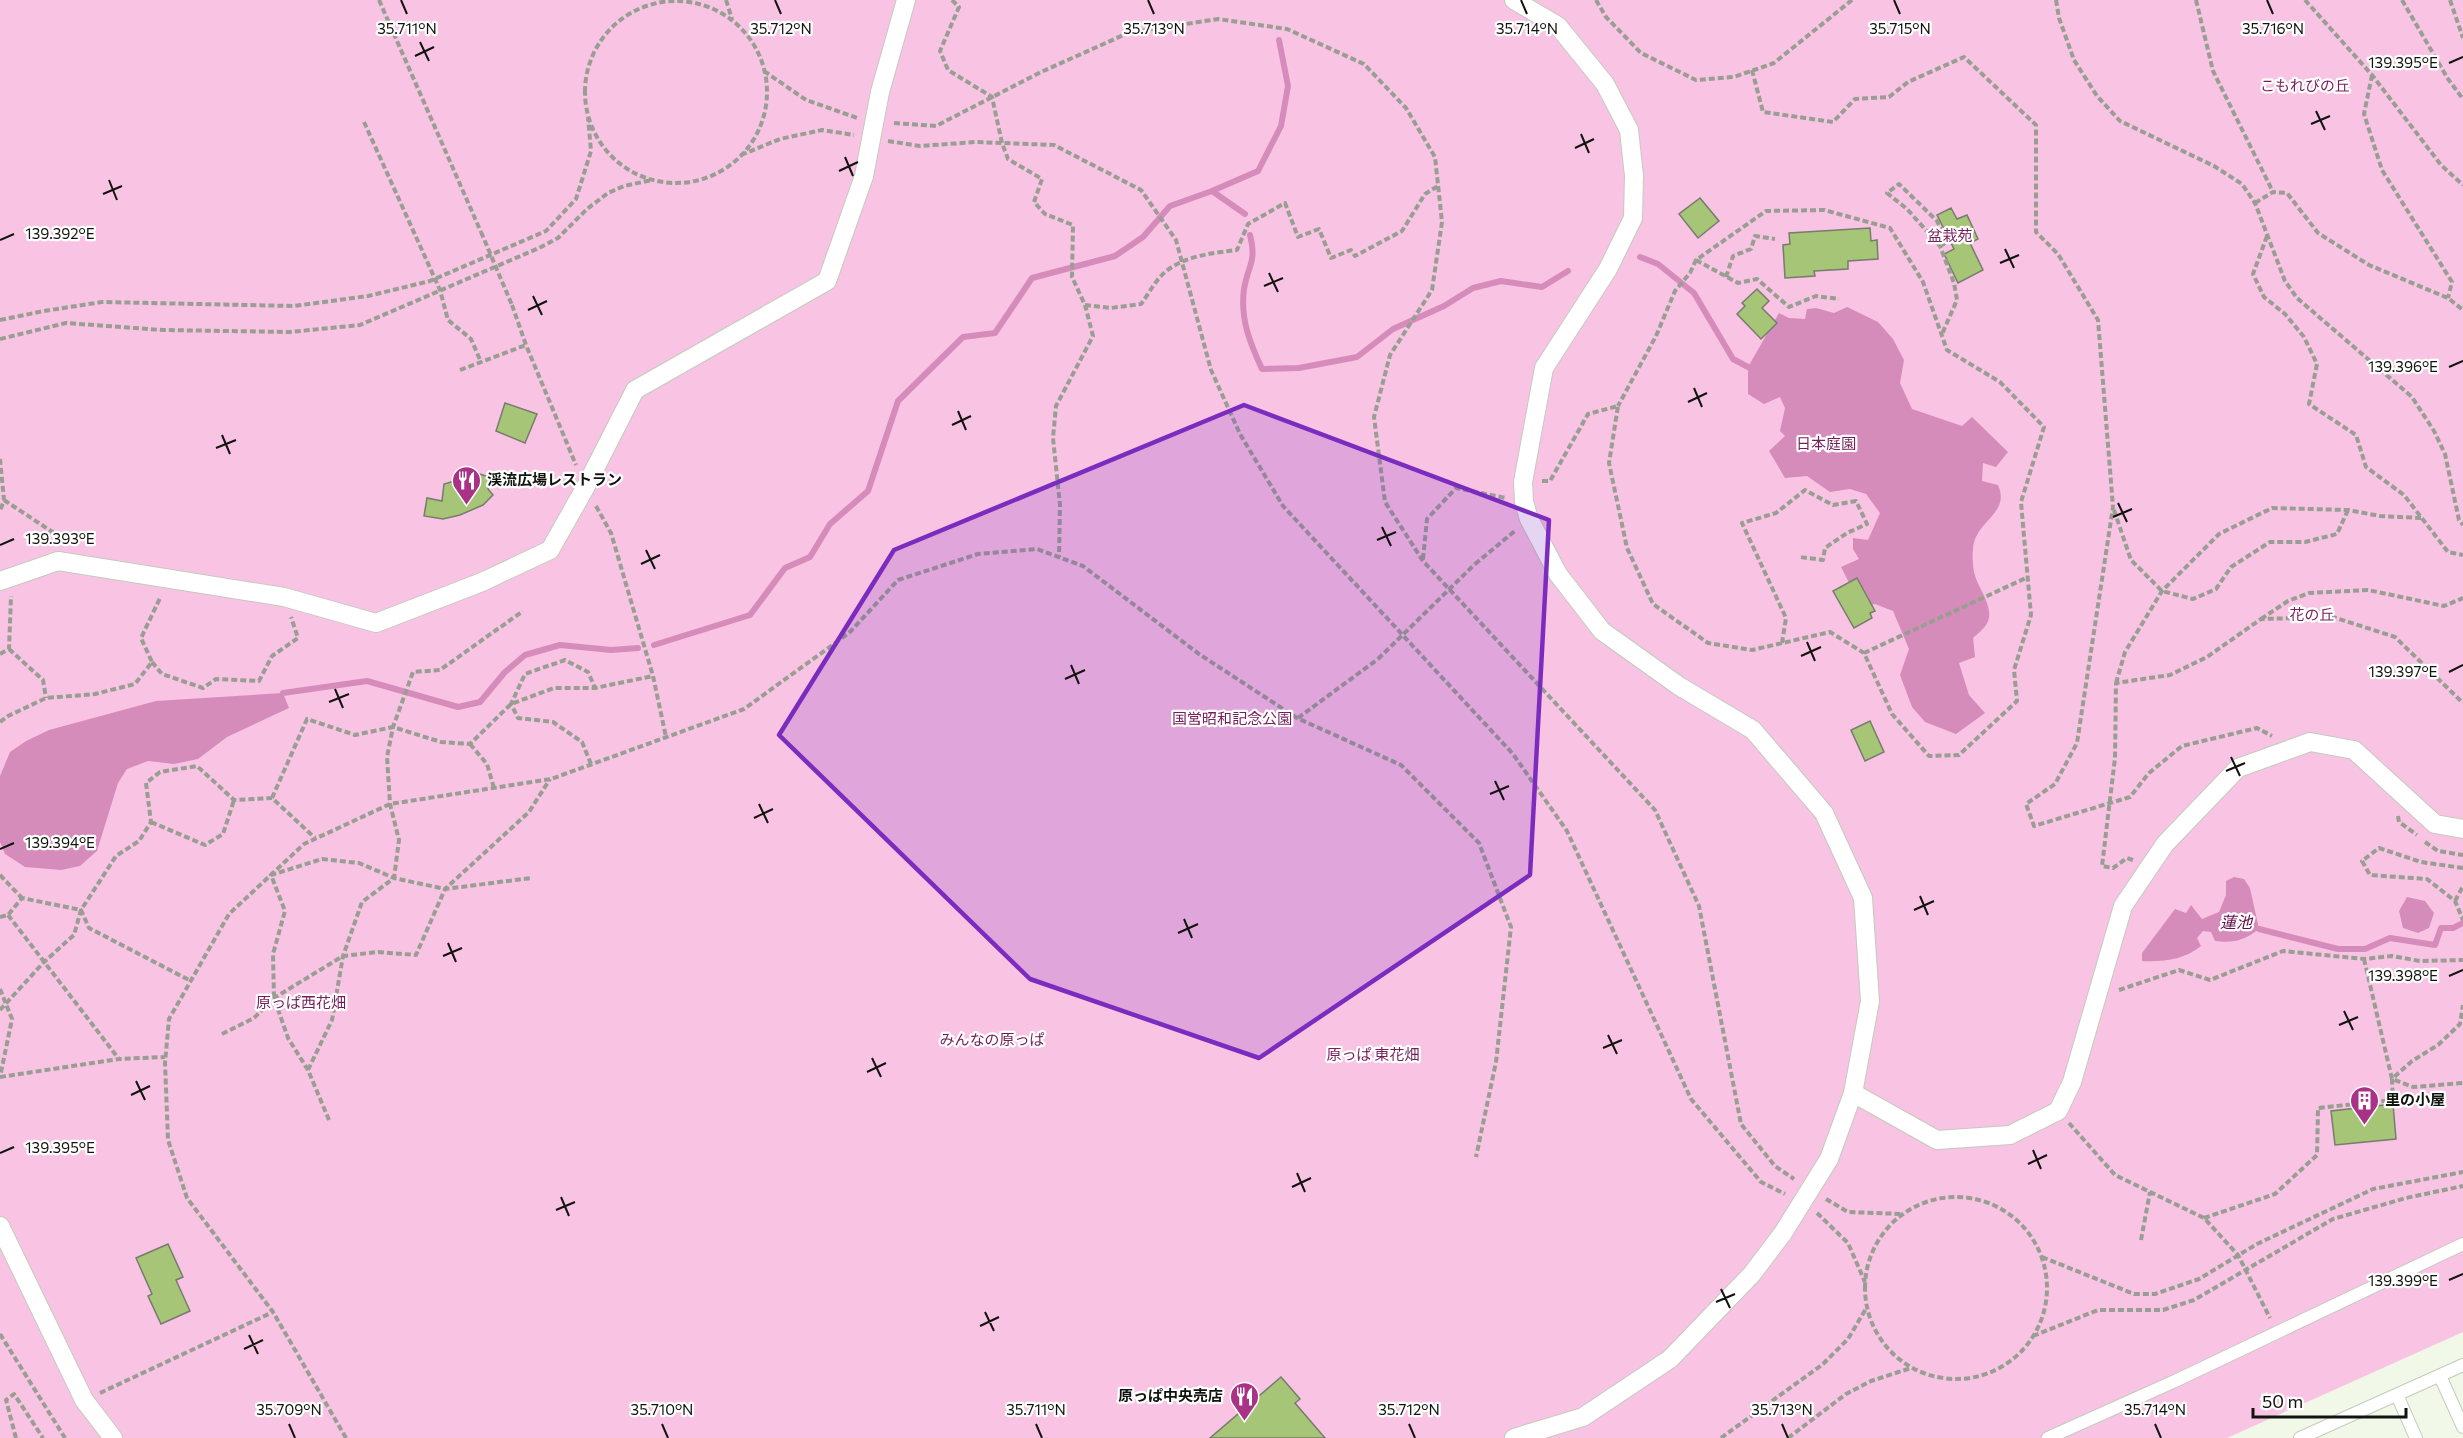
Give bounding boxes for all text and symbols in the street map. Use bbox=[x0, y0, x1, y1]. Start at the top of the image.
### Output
text: 35.711°N bbox=[377, 19, 437, 37]
text: 35.712°N bbox=[750, 19, 812, 37]
text: 35.713°N bbox=[1123, 19, 1185, 37]
text: 35.714°N bbox=[1496, 19, 1558, 37]
text: 35.715°N bbox=[1869, 19, 1931, 37]
text: 35.716°N bbox=[2242, 19, 2304, 37]
text: 139.395°E bbox=[2368, 53, 2438, 71]
park label: こもれびの丘 bbox=[2260, 76, 2350, 94]
text: 139.392°E bbox=[25, 224, 95, 242]
park label: 盆栽苑 bbox=[1927, 226, 1973, 244]
text: 139.396°E bbox=[2368, 357, 2438, 375]
park label: 日本庭園 bbox=[1796, 434, 1856, 452]
restaurant icon: 渓流広場レストラン bbox=[450, 464, 482, 506]
place label: 渓流広場レストラン bbox=[487, 470, 622, 488]
text: 139.393°E bbox=[25, 529, 95, 547]
park label: 花の丘 bbox=[2289, 605, 2335, 623]
text: 139.397°E bbox=[2369, 662, 2438, 680]
park label: 国営昭和記念公園 bbox=[1172, 709, 1292, 727]
text: 139.394°E bbox=[25, 833, 95, 851]
water label: 蓮池 bbox=[2220, 912, 2254, 931]
text: 139.398°E bbox=[2368, 966, 2438, 984]
park label: 原っぱ西花畑 bbox=[256, 993, 346, 1011]
park label: みんなの原っぱ bbox=[939, 1030, 1045, 1048]
park label: 原っぱ 東花畑 bbox=[1327, 1045, 1419, 1063]
building icon: 里の小屋 bbox=[2348, 1084, 2380, 1126]
place label: 里の小屋 bbox=[2385, 1090, 2445, 1108]
text: 139.395°E bbox=[25, 1138, 95, 1156]
text: 139.399°E bbox=[2368, 1271, 2438, 1289]
restaurant icon: 原っぱ中央売店 bbox=[1228, 1380, 1260, 1422]
scale bar bbox=[2253, 1381, 2406, 1419]
place label: 原っぱ中央売店 bbox=[1118, 1386, 1223, 1404]
text: 50 m bbox=[2262, 1390, 2303, 1412]
text: 35.709°N bbox=[256, 1400, 322, 1418]
text: 35.710°N bbox=[631, 1400, 693, 1418]
text: 35.711°N bbox=[1006, 1400, 1066, 1418]
text: 35.712°N bbox=[1378, 1400, 1440, 1418]
text: 35.713°N bbox=[1751, 1400, 1813, 1418]
text: 35.714°N bbox=[2124, 1400, 2186, 1418]

